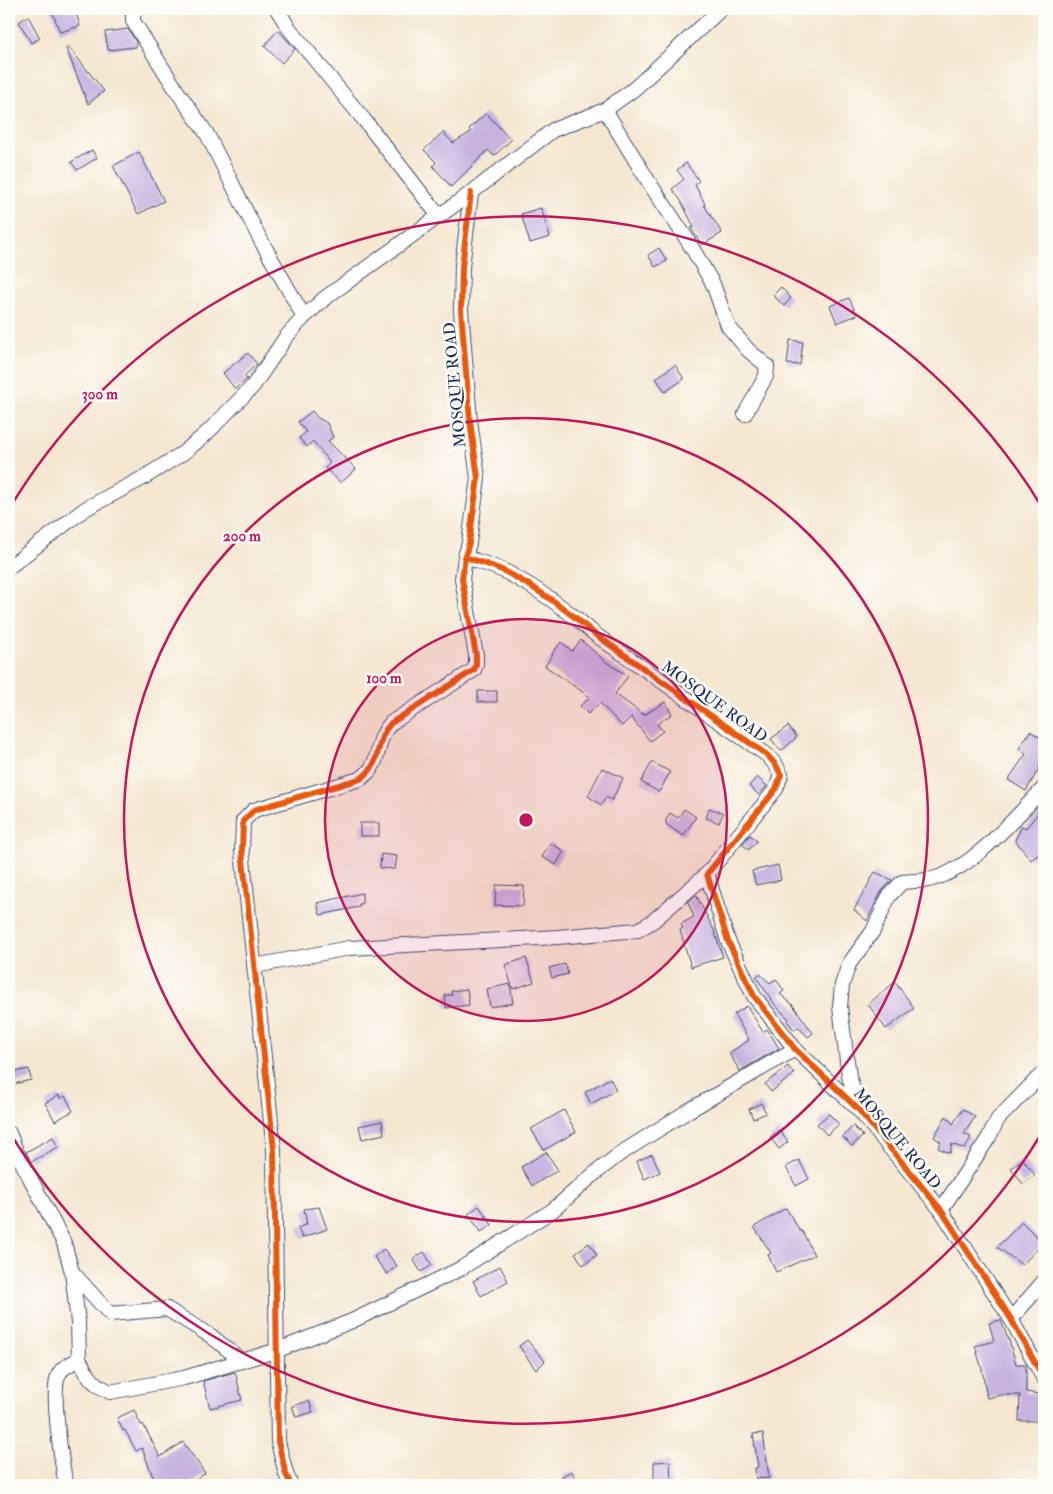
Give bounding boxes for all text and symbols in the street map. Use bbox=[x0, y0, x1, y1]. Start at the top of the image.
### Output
street label: MOSQUE ROAD bbox=[440, 321, 470, 449]
text: 300 m bbox=[82, 385, 118, 404]
text: 200 m bbox=[223, 527, 261, 546]
street label: MOSQUE ROAD bbox=[658, 657, 771, 747]
text: 100 m bbox=[366, 669, 402, 688]
centre of rings bbox=[517, 811, 535, 829]
street label: MOSQUE ROAD bbox=[849, 1084, 945, 1193]

